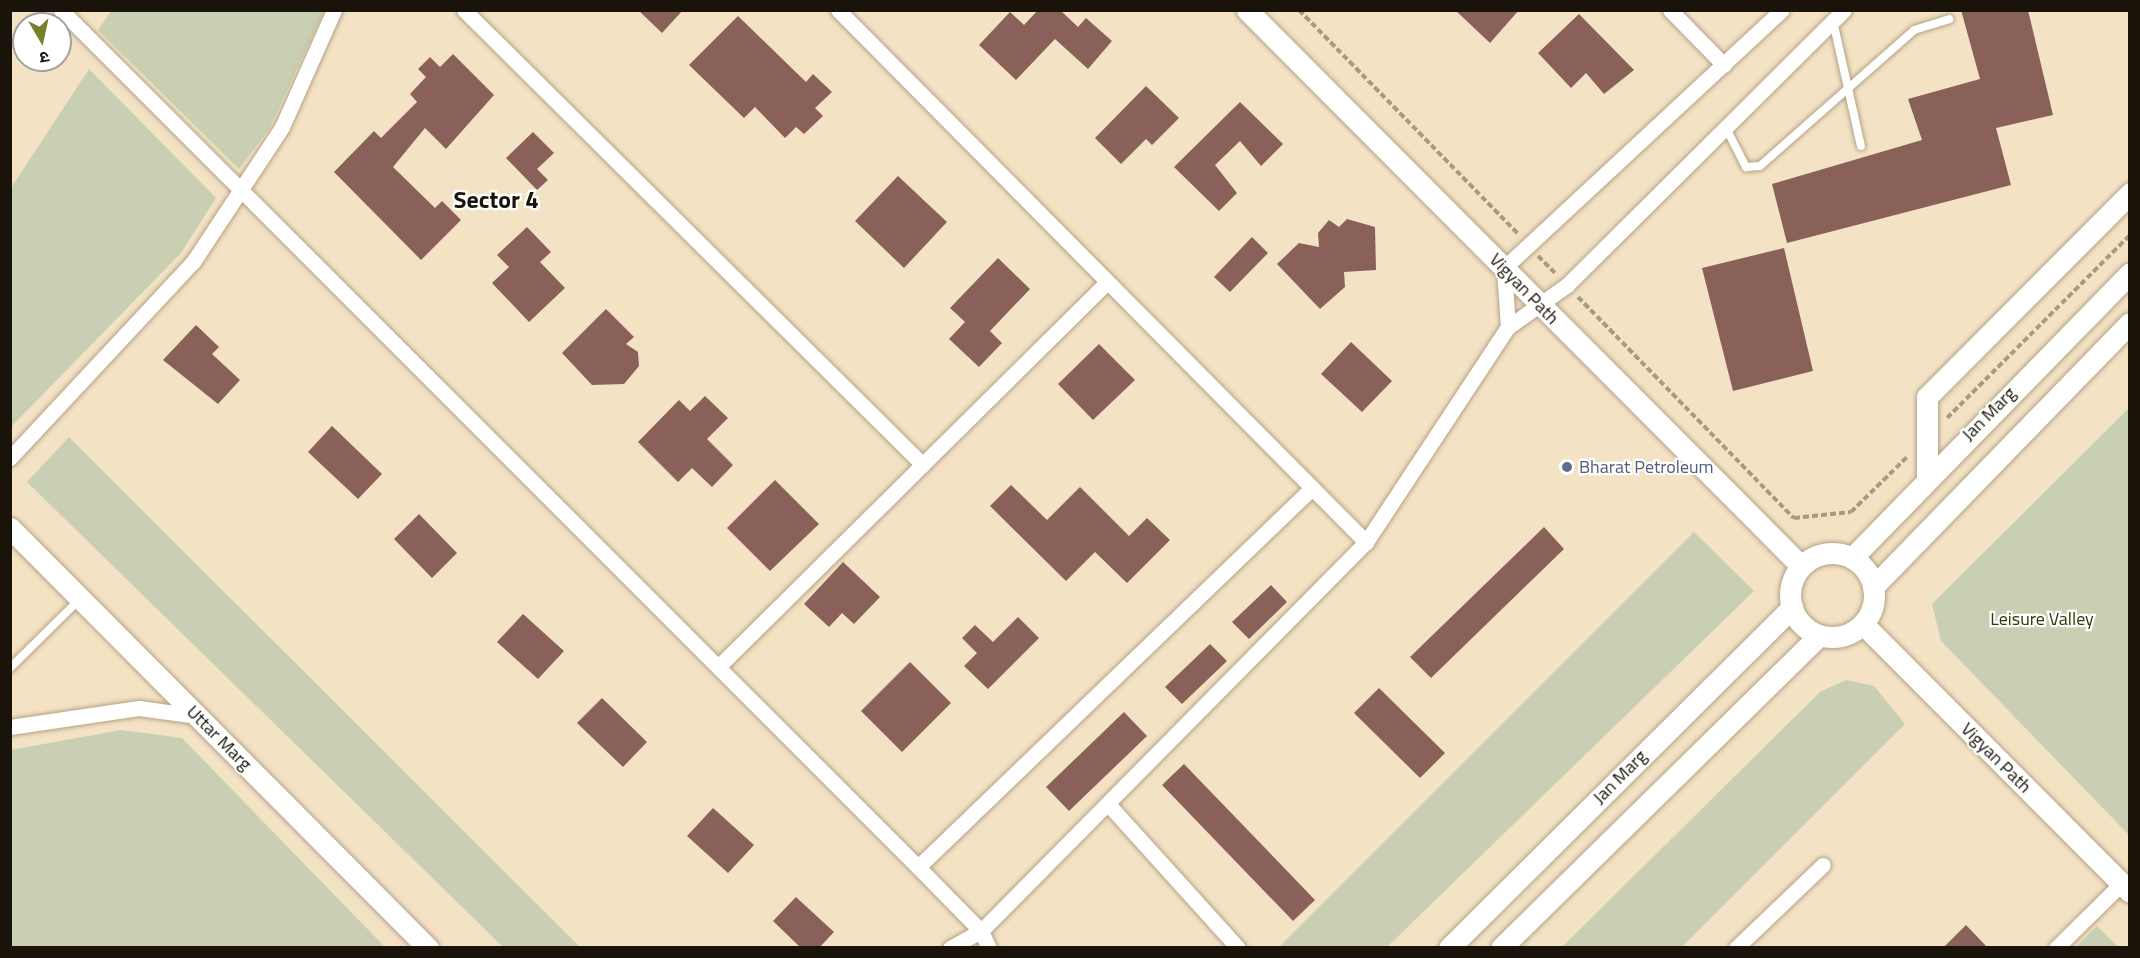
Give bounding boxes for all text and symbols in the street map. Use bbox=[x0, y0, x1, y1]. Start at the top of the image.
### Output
north arrow bbox=[12, 12, 72, 72]
text: उ bbox=[38, 45, 51, 70]
district label: Sector 4 bbox=[453, 186, 539, 214]
street label: Vigyan Path bbox=[1485, 249, 1563, 329]
street label: Jan Marg bbox=[1958, 383, 2020, 445]
place label: Bharat Petroleum bbox=[1579, 456, 1714, 478]
marker: Bharat Petroleum bbox=[1560, 460, 1574, 474]
park label: Leisure Valley bbox=[1990, 608, 2094, 630]
street label: Uttar Marg bbox=[182, 701, 256, 775]
street label: Vigyan Path bbox=[1956, 718, 2036, 798]
street label: Jan Marg bbox=[1589, 746, 1651, 808]

